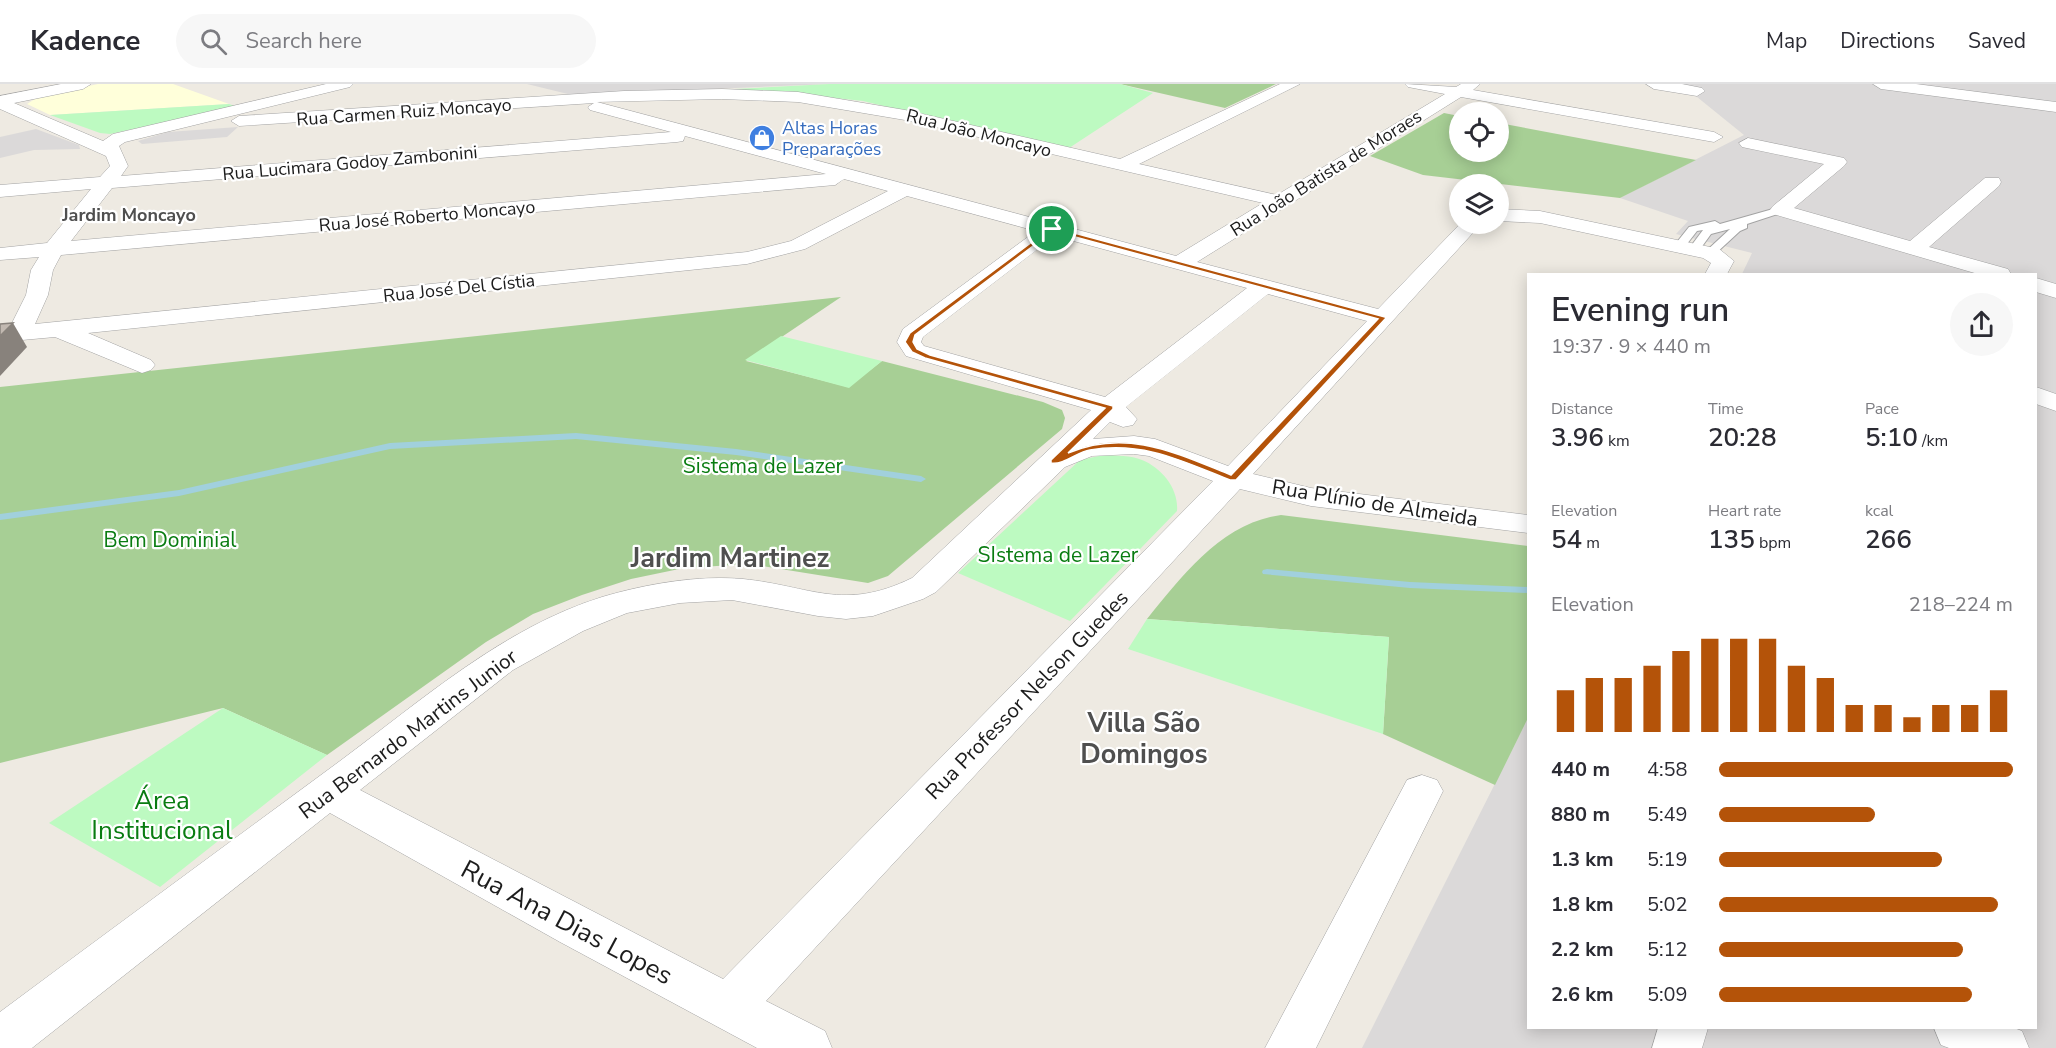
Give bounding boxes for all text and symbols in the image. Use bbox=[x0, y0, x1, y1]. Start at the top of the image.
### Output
search box bbox=[176, 14, 596, 68]
text: Kadence bbox=[30, 22, 140, 60]
icon: search bbox=[197, 25, 230, 58]
text: Search here bbox=[245, 26, 362, 56]
text: Map bbox=[1766, 27, 1807, 55]
text: Directions bbox=[1840, 27, 1935, 55]
text: Saved bbox=[1968, 27, 2026, 55]
street label: Rua Carmen Ruiz Moncayo bbox=[296, 93, 512, 131]
map controls bbox=[1449, 102, 1509, 234]
button: locate bbox=[1449, 102, 1509, 162]
street label: Rua João Moncayo bbox=[904, 103, 1054, 163]
street label: Rua João Batista de Moraes bbox=[1226, 104, 1426, 242]
place label: Altas Horas Preparações bbox=[782, 116, 881, 161]
shop icon: Altas Horas Preparações bbox=[747, 123, 777, 153]
street label: Rua Lucimara Godoy Zambonini bbox=[221, 140, 479, 186]
button: layers bbox=[1449, 174, 1509, 234]
street label: Rua José Roberto Moncayo bbox=[318, 195, 536, 237]
district label: Jardim Moncayo bbox=[61, 203, 196, 227]
pin bbox=[1026, 203, 1077, 254]
icon: arrive bbox=[1035, 212, 1068, 245]
street label: Rua José Del Cístia bbox=[382, 268, 536, 308]
text: Evening run bbox=[1551, 288, 1729, 333]
button: share bbox=[1950, 293, 2013, 356]
text: 19:37 · 9 × 440 m bbox=[1551, 333, 1711, 360]
text: Distance bbox=[1551, 398, 1613, 420]
text: Time bbox=[1708, 398, 1744, 420]
text: Pace bbox=[1865, 398, 1899, 420]
text: 3.96 bbox=[1551, 420, 1604, 455]
text: 20:28 bbox=[1708, 420, 1777, 455]
text: 5:10 bbox=[1865, 420, 1918, 455]
text: km bbox=[1604, 430, 1630, 452]
text: /km bbox=[1918, 430, 1948, 452]
park label: Sistema de Lazer bbox=[683, 452, 844, 480]
street label: Rua Plínio de Almeida bbox=[1270, 473, 1480, 533]
text: Elevation bbox=[1551, 500, 1617, 522]
text: Heart rate bbox=[1708, 500, 1781, 522]
text: kcal bbox=[1865, 500, 1893, 522]
text: 54 bbox=[1551, 522, 1582, 557]
text: 135 bbox=[1708, 522, 1755, 557]
text: 266 bbox=[1865, 522, 1912, 557]
park label: Bem Dominial bbox=[104, 526, 237, 554]
text: m bbox=[1582, 532, 1600, 554]
text: bpm bbox=[1755, 532, 1791, 554]
district label: Jardim Martinez bbox=[630, 540, 830, 577]
park label: SIstema de Lazer bbox=[978, 541, 1139, 569]
street label: Rua Professor Nelson Guedes bbox=[919, 584, 1135, 806]
text: Elevation bbox=[1551, 591, 1634, 618]
text: 218–224 m bbox=[1909, 591, 2013, 618]
street label: Rua Bernardo Martins Junior bbox=[293, 642, 523, 825]
district label: Villa São Domingos bbox=[1080, 705, 1208, 773]
text: 440 m bbox=[1551, 756, 1610, 783]
text: 4:58 bbox=[1647, 756, 1688, 783]
park label: Área Institucional bbox=[91, 783, 233, 848]
text: 880 m bbox=[1551, 801, 1610, 828]
text: 5:49 bbox=[1647, 801, 1688, 828]
text: 1.3 km bbox=[1551, 846, 1614, 873]
text: 5:19 bbox=[1647, 846, 1688, 873]
street label: Rua Ana Dias Lopes bbox=[455, 852, 679, 993]
text: 1.8 km bbox=[1551, 891, 1614, 918]
text: 5:02 bbox=[1647, 891, 1688, 918]
text: 2.2 km bbox=[1551, 936, 1614, 963]
text: 5:12 bbox=[1647, 936, 1688, 963]
text: 2.6 km bbox=[1551, 981, 1614, 1008]
text: 5:09 bbox=[1647, 981, 1688, 1008]

